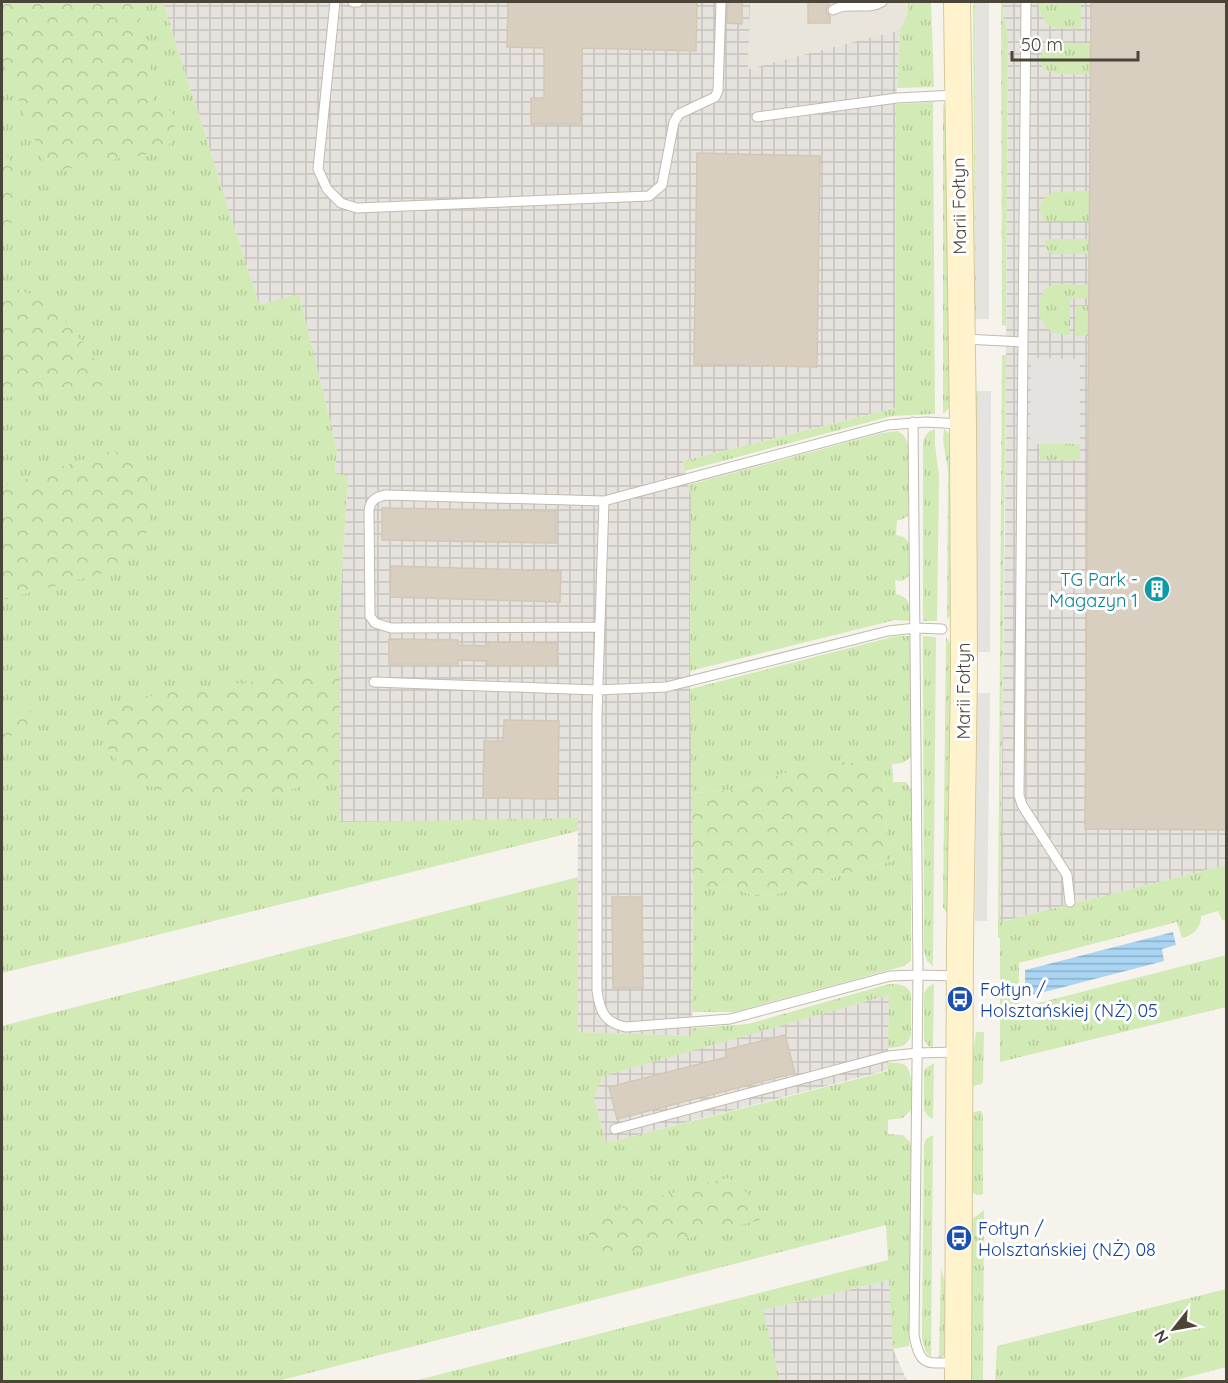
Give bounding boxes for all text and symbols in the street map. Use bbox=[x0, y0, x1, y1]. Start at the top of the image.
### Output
scale bar bbox=[1012, 24, 1138, 62]
text: 50 m bbox=[1021, 33, 1063, 56]
street label: Marii Fołtyn bbox=[947, 157, 971, 255]
place label: TG Park - Magazyn 1 bbox=[1049, 568, 1138, 612]
building icon: TG Park - Magazyn 1 bbox=[1142, 574, 1172, 604]
street label: Marii Fołtyn bbox=[952, 642, 975, 740]
place label: Fołtyn / Holsztańskiej (NŻ) 05 bbox=[980, 978, 1158, 1022]
bus stop icon: Fołtyn / Holsztańskiej (NŻ) 05 bbox=[945, 984, 975, 1014]
place label: Fołtyn / Holsztańskiej (NŻ) 08 bbox=[978, 1217, 1156, 1261]
bus stop icon: Fołtyn / Holsztańskiej (NŻ) 08 bbox=[944, 1223, 974, 1253]
north arrow bbox=[1144, 1299, 1204, 1359]
text: N bbox=[1150, 1327, 1173, 1347]

